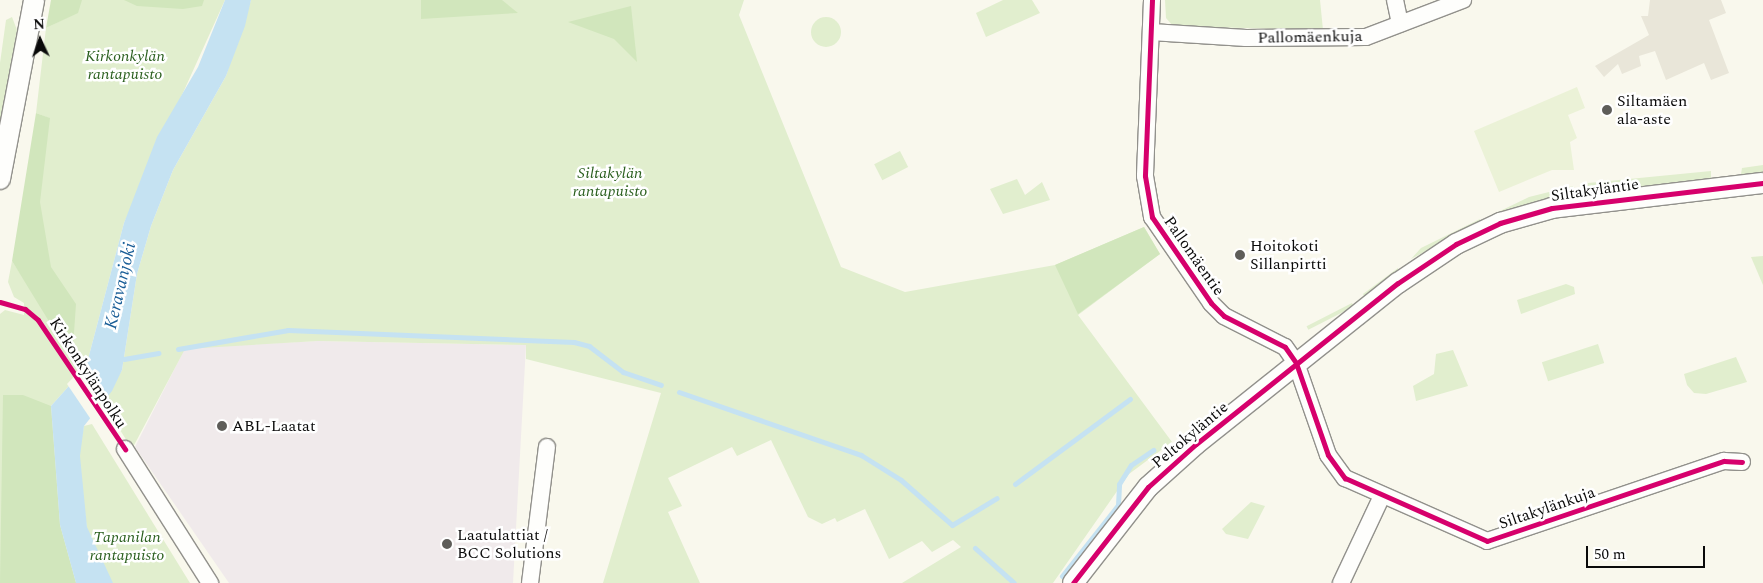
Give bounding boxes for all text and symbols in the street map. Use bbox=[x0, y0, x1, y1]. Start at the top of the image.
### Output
text: N bbox=[33, 14, 45, 35]
north arrow bbox=[15, 15, 65, 65]
street label: Pallomäenkuja bbox=[1257, 26, 1363, 48]
park label: Kirkonkylän rantapuisto bbox=[85, 46, 165, 84]
place label: Siltamäen ala-aste bbox=[1617, 91, 1687, 129]
marker: Siltamäen ala-aste bbox=[1601, 104, 1613, 116]
park label: Siltakylän rantapuisto bbox=[573, 163, 647, 201]
street label: Siltakyläntie bbox=[1550, 174, 1640, 206]
street label: Pallomäentie bbox=[1160, 213, 1228, 299]
place label: Hoitokoti Sillanpirtti bbox=[1250, 236, 1327, 274]
water label: Keravanjoki bbox=[101, 241, 141, 331]
marker: Hoitokoti Sillanpirtti bbox=[1234, 249, 1246, 261]
street label: Kirkonkylänpolku bbox=[45, 314, 131, 432]
street label: Peltokyläntie bbox=[1148, 398, 1232, 472]
place label: ABL-Laatat bbox=[232, 416, 316, 436]
marker: ABL-Laatat bbox=[216, 420, 228, 432]
street label: Siltakylänkuja bbox=[1496, 483, 1598, 533]
place label: Laatulattiat / BCC Solutions bbox=[457, 525, 561, 563]
park label: Tapanilan rantapuisto bbox=[90, 527, 164, 565]
scale bar bbox=[1588, 536, 1707, 568]
marker: Laatulattiat / BCC Solutions bbox=[441, 538, 453, 550]
text: 50 m bbox=[1594, 543, 1626, 566]

